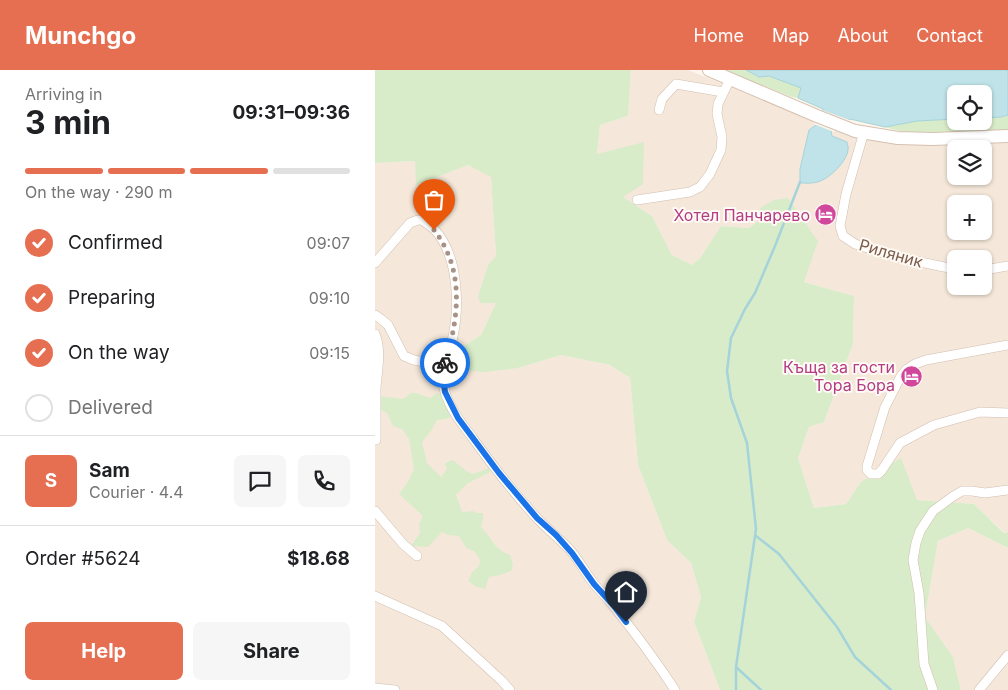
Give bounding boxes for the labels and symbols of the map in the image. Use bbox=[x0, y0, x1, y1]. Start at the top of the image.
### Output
pin bbox=[413, 179, 455, 230]
hotel icon: Хотел Панчарево bbox=[814, 203, 838, 227]
place label: Хотел Панчарево bbox=[673, 205, 810, 225]
street label: Риляник bbox=[857, 234, 925, 272]
courier bbox=[420, 338, 470, 388]
place label: Къща за гости Тора Бора bbox=[783, 357, 895, 395]
hotel icon: Къща за гости Тора Бора bbox=[899, 364, 923, 388]
pin bbox=[605, 571, 647, 622]

